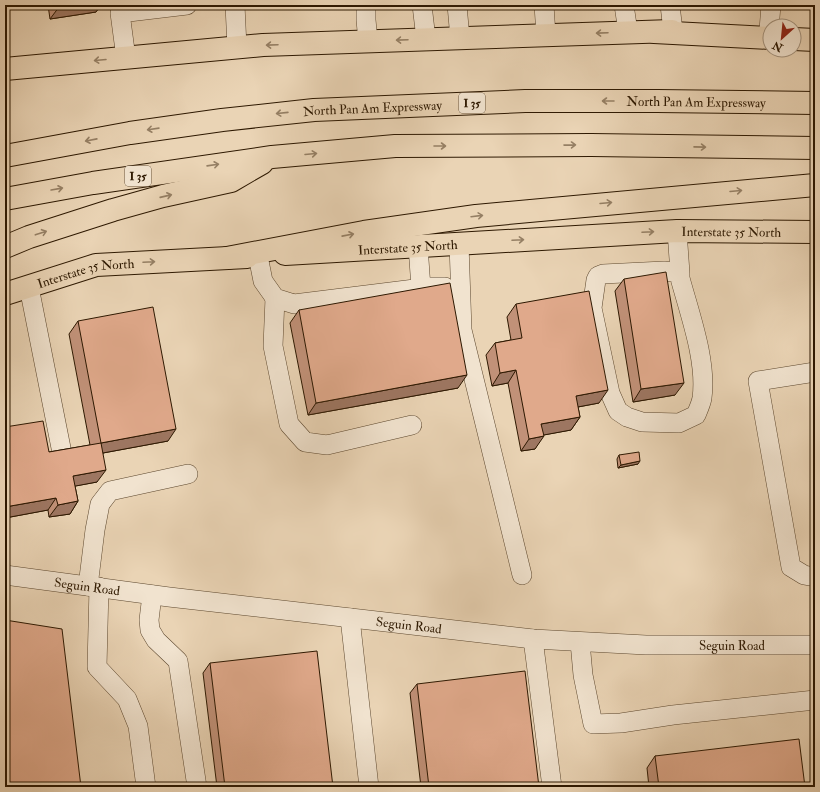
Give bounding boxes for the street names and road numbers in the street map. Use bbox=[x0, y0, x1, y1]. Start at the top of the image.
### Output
road number: I 35 bbox=[459, 93, 485, 113]
street label: North Pan Am Expressway bbox=[627, 94, 766, 112]
street label: North Pan Am Expressway bbox=[302, 98, 443, 120]
road number: I 35 bbox=[125, 166, 151, 186]
street label: Interstate 35 North bbox=[681, 224, 781, 241]
street label: Interstate 35 North bbox=[358, 237, 458, 259]
street label: Interstate 35 North bbox=[35, 256, 135, 292]
street label: Seguin Road bbox=[53, 575, 122, 599]
street label: Seguin Road bbox=[375, 614, 443, 637]
street label: Seguin Road bbox=[699, 638, 766, 654]

